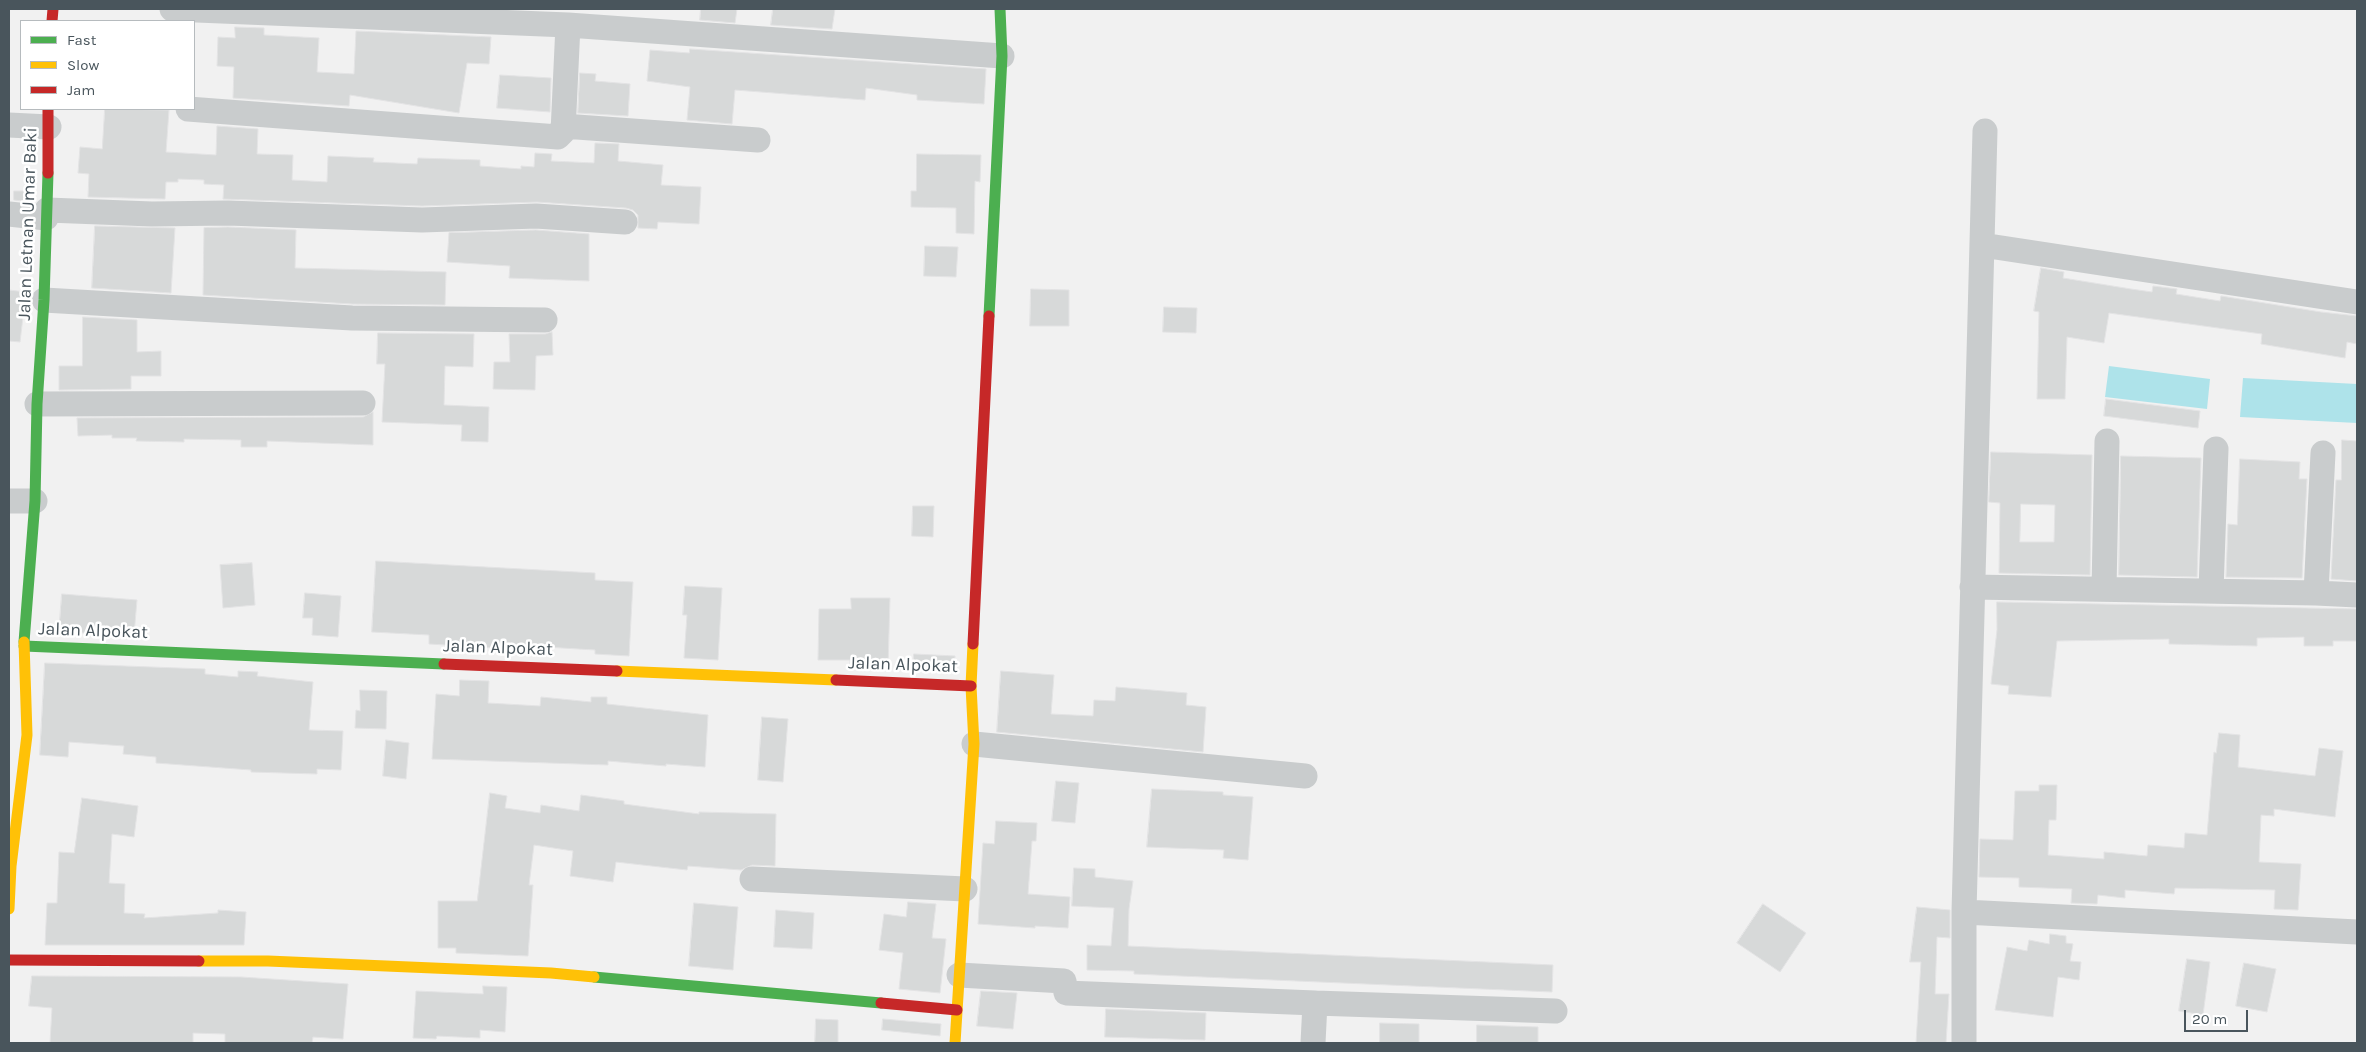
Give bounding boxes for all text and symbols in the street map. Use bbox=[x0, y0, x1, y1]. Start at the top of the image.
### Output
legend bbox=[20, 20, 195, 110]
text: Fast bbox=[67, 31, 96, 49]
text: Slow bbox=[67, 56, 99, 74]
text: Jam bbox=[67, 81, 95, 99]
street label: Jalan Letnan Umar Baki bbox=[14, 127, 42, 321]
street label: Jalan Alpokat bbox=[38, 618, 148, 644]
street label: Jalan Alpokat bbox=[443, 635, 553, 661]
street label: Jalan Alpokat bbox=[848, 652, 958, 678]
scale bar bbox=[2186, 1000, 2250, 1032]
text: 20 m bbox=[2192, 1010, 2227, 1028]

